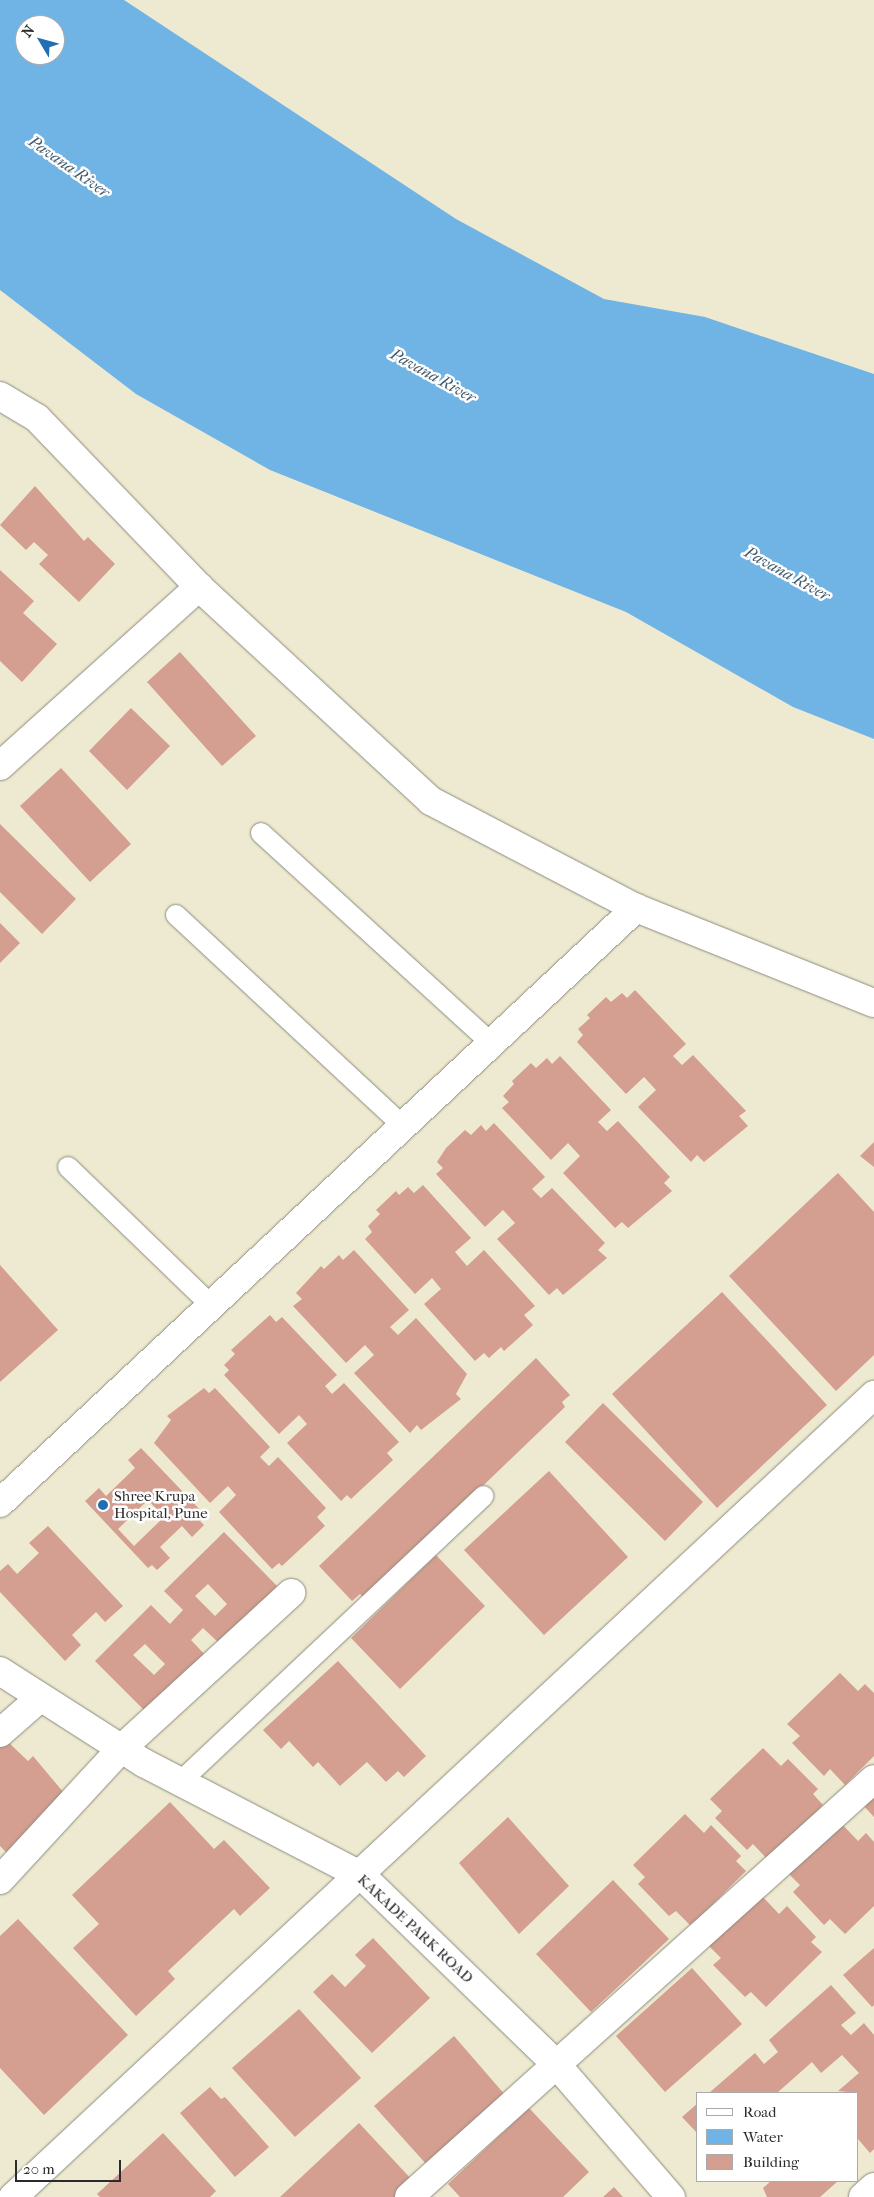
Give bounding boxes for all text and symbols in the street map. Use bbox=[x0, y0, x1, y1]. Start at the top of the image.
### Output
north arrow bbox=[15, 15, 65, 65]
text: N bbox=[18, 22, 38, 41]
water label: Pavana River bbox=[25, 132, 113, 202]
water label: Pavana River bbox=[387, 345, 479, 407]
water label: Pavana River bbox=[741, 543, 833, 605]
place label: Shree Krupa Hospital, Pune bbox=[114, 1487, 208, 1522]
marker: Shree Krupa Hospital, Pune bbox=[96, 1498, 110, 1512]
street label: KAKADE PARK ROAD bbox=[354, 1871, 476, 1987]
legend bbox=[696, 2092, 859, 2182]
text: Road bbox=[743, 2103, 776, 2121]
text: Water bbox=[743, 2128, 783, 2146]
scale bar bbox=[18, 2150, 124, 2182]
text: Building bbox=[743, 2153, 799, 2171]
text: 20 m bbox=[23, 2160, 55, 2178]

